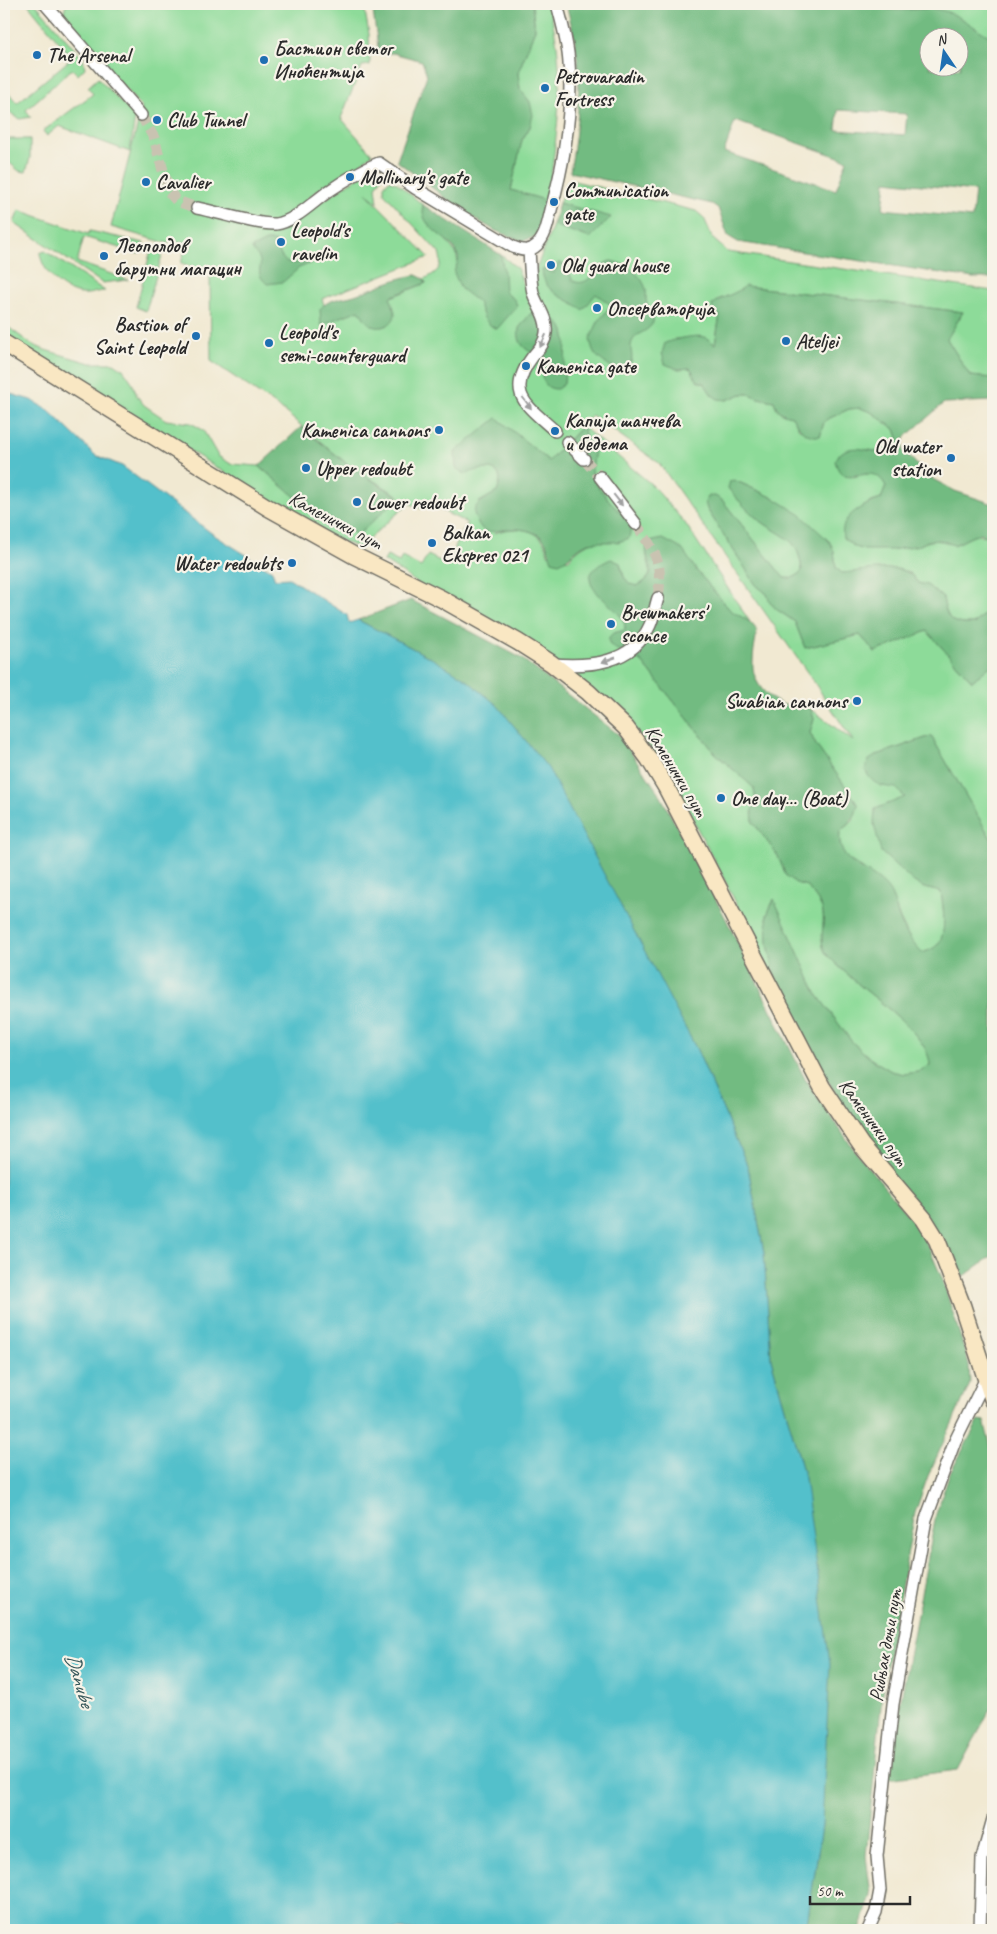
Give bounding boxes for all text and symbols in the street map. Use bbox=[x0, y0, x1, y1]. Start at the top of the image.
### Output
north arrow bbox=[920, 28, 970, 78]
text: N bbox=[935, 30, 950, 49]
place label: Бастион светог Иноћентија bbox=[274, 36, 395, 84]
place label: The Arsenal bbox=[47, 43, 133, 68]
marker: The Arsenal bbox=[31, 49, 43, 61]
marker: Бастион светог Иноћентија bbox=[258, 54, 270, 66]
place label: Petrovaradin Fortress bbox=[555, 64, 646, 112]
marker: Petrovaradin Fortress bbox=[539, 82, 551, 94]
place label: Club Tunnel bbox=[167, 108, 248, 133]
marker: Club Tunnel bbox=[151, 114, 163, 126]
place label: Mollinary's gate bbox=[360, 165, 469, 191]
place label: Cavalier bbox=[156, 170, 213, 195]
marker: Mollinary's gate bbox=[344, 171, 356, 183]
marker: Cavalier bbox=[140, 176, 152, 188]
place label: Communication gate bbox=[564, 178, 670, 226]
marker: Communication gate bbox=[548, 196, 560, 208]
place label: Leopold's ravelin bbox=[291, 218, 351, 266]
place label: Леополдов барутни магацин bbox=[114, 233, 242, 282]
marker: Leopold's ravelin bbox=[275, 236, 287, 248]
marker: Леополдов барутни магацин bbox=[98, 250, 110, 262]
place label: Old guard house bbox=[561, 253, 670, 278]
marker: Old guard house bbox=[545, 259, 557, 271]
place label: Опсерваторија bbox=[607, 296, 716, 321]
marker: Опсерваторија bbox=[591, 302, 603, 314]
place label: Bastion of Saint Leopold bbox=[94, 312, 191, 360]
place label: Leopold's semi-counterguard bbox=[279, 320, 409, 368]
place label: Ateljei bbox=[796, 329, 841, 354]
marker: Bastion of Saint Leopold bbox=[190, 330, 202, 342]
one-way arrow bbox=[538, 334, 546, 348]
marker: Ateljei bbox=[780, 335, 792, 347]
marker: Leopold's semi-counterguard bbox=[263, 337, 275, 349]
place label: Kamenica gate bbox=[536, 354, 637, 379]
marker: Kamenica gate bbox=[520, 360, 532, 372]
one-way arrow bbox=[521, 396, 532, 409]
place label: Капија шанчева и бедема bbox=[565, 408, 682, 456]
place label: Kamenica cannons bbox=[301, 418, 431, 443]
marker: Kamenica cannons bbox=[433, 424, 445, 436]
marker: Капија шанчева и бедема bbox=[549, 425, 561, 437]
place label: Old water station bbox=[874, 434, 944, 482]
marker: Old water station bbox=[945, 452, 957, 464]
place label: Upper redoubt bbox=[316, 456, 414, 481]
marker: Upper redoubt bbox=[300, 462, 312, 474]
street label: Каменички пут bbox=[285, 485, 388, 556]
place label: Lower redoubt bbox=[367, 490, 467, 515]
one-way arrow bbox=[613, 493, 623, 507]
marker: Lower redoubt bbox=[351, 496, 363, 508]
place label: Balkan Ekspres 021 bbox=[442, 520, 529, 568]
marker: Balkan Ekspres 021 bbox=[426, 537, 438, 549]
place label: Water redoubts bbox=[174, 551, 284, 576]
marker: Water redoubts bbox=[286, 557, 298, 569]
place label: Brewmakers' sconce bbox=[621, 600, 711, 648]
marker: Brewmakers' sconce bbox=[605, 618, 617, 630]
one-way arrow bbox=[601, 657, 616, 664]
place label: Swabian cannons bbox=[725, 689, 849, 714]
marker: Swabian cannons bbox=[851, 695, 863, 707]
street label: Каменички пут bbox=[639, 721, 714, 822]
place label: One day… (Boat) bbox=[731, 786, 849, 811]
marker: One day… (Boat) bbox=[715, 792, 727, 804]
street label: Каменички пут bbox=[833, 1074, 914, 1172]
street label: Рибњак доњи пут bbox=[863, 1585, 908, 1703]
water label: Danube bbox=[60, 1650, 101, 1713]
scale bar bbox=[810, 1874, 910, 1906]
text: 50 m bbox=[817, 1882, 844, 1901]

